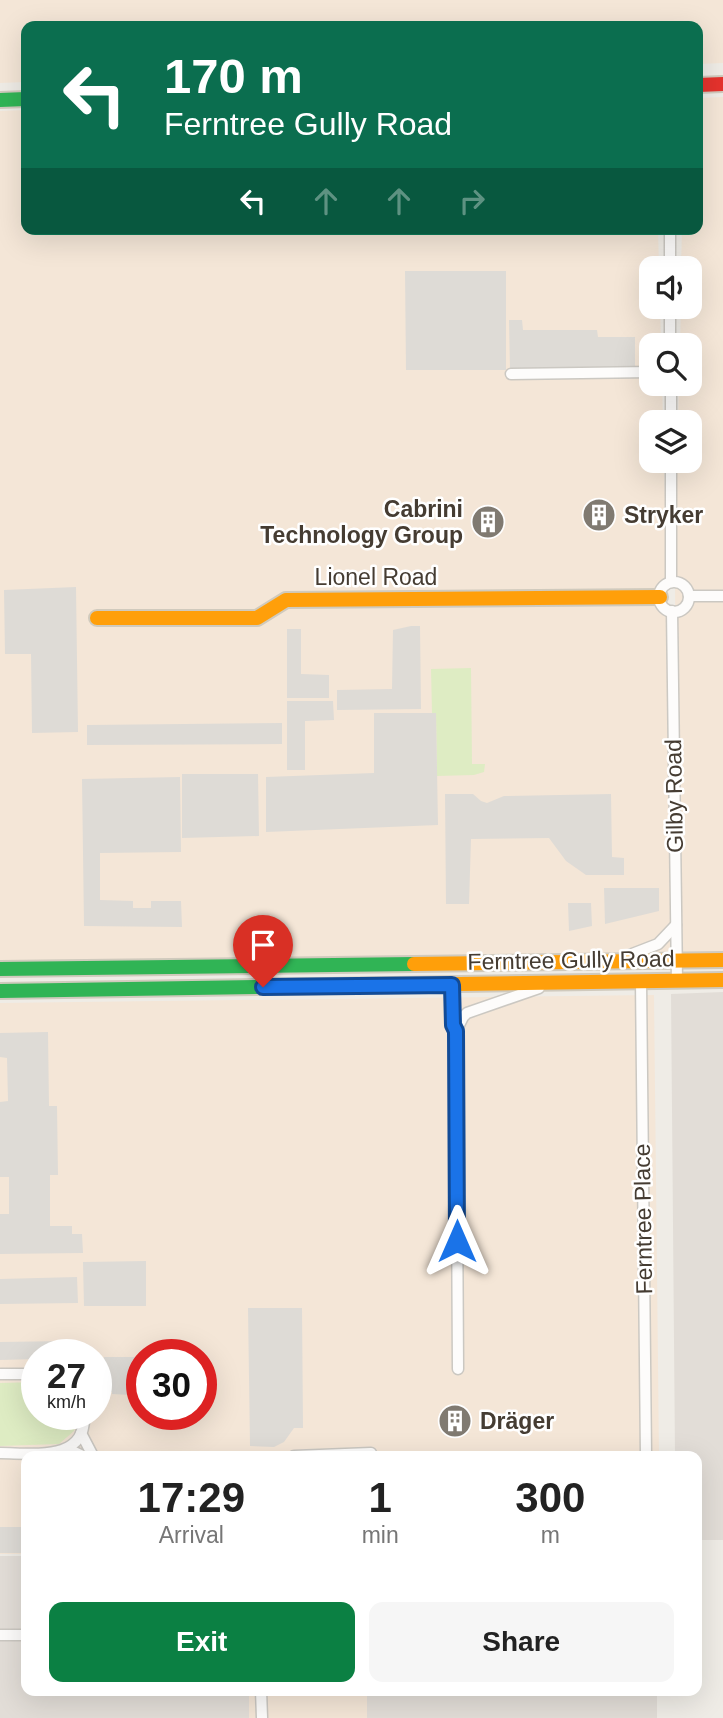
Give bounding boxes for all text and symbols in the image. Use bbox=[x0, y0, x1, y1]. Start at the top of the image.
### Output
icon: left bbox=[49, 49, 140, 140]
text: 170 m bbox=[164, 49, 303, 103]
text: Ferntree Gully Road bbox=[164, 106, 452, 142]
icon: left bbox=[234, 182, 272, 220]
icon: ahead bbox=[307, 182, 345, 220]
icon: ahead bbox=[380, 182, 418, 220]
icon: right bbox=[453, 182, 491, 220]
map controls bbox=[639, 256, 702, 473]
button: sound bbox=[639, 256, 702, 319]
button: search bbox=[639, 333, 702, 396]
button: layers bbox=[639, 410, 702, 473]
place label: Cabrini Technology Group bbox=[260, 496, 463, 548]
building icon: Stryker bbox=[580, 496, 618, 534]
place label: Stryker bbox=[624, 502, 703, 528]
building icon: Cabrini Technology Group bbox=[469, 503, 507, 541]
street label: Lionel Road bbox=[315, 564, 437, 590]
street label: Gilby Road bbox=[660, 739, 688, 853]
pin bbox=[233, 915, 293, 987]
icon: arrive bbox=[244, 926, 282, 964]
street label: Ferntree Gully Road bbox=[467, 945, 675, 975]
street label: Ferntree Place bbox=[629, 1143, 657, 1295]
position arrow bbox=[420, 1204, 494, 1278]
speed limit sign: 30 bbox=[126, 1339, 217, 1430]
text: 27 bbox=[47, 1356, 86, 1395]
text: km/h bbox=[47, 1392, 86, 1412]
building icon: Dräger bbox=[436, 1402, 474, 1440]
place label: Dräger bbox=[480, 1408, 554, 1434]
text: 17:29 bbox=[138, 1474, 245, 1521]
text: 1 bbox=[368, 1474, 392, 1521]
text: 300 bbox=[515, 1474, 585, 1521]
text: Arrival bbox=[159, 1522, 224, 1548]
text: min bbox=[362, 1522, 399, 1548]
text: m bbox=[541, 1522, 560, 1548]
button: Exit bbox=[49, 1602, 355, 1682]
button: Share bbox=[369, 1602, 674, 1682]

